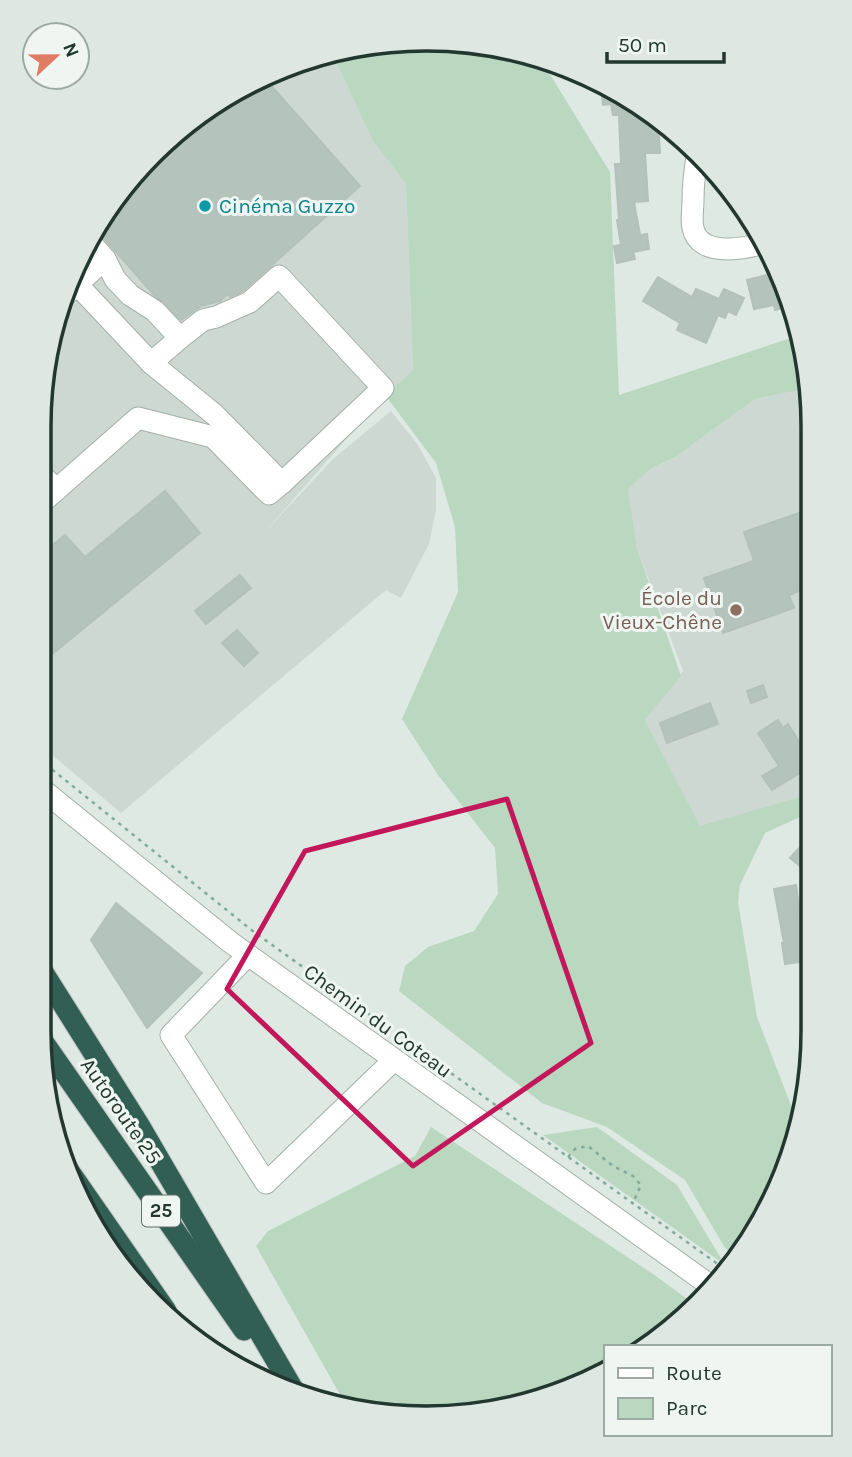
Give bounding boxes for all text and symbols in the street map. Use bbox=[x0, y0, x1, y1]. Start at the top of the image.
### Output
north arrow bbox=[21, 21, 91, 91]
scale bar bbox=[607, 21, 724, 65]
text: 50 m bbox=[618, 33, 667, 57]
text: N bbox=[58, 40, 84, 60]
place label: Cinéma Guzzo bbox=[219, 194, 355, 218]
marker: Cinéma Guzzo bbox=[197, 198, 213, 214]
place label: École du Vieux-Chêne bbox=[603, 586, 722, 634]
marker: École du Vieux-Chêne bbox=[728, 602, 744, 618]
street label: Chemin du Coteau bbox=[299, 959, 457, 1083]
street label: Autoroute 25 bbox=[76, 1053, 166, 1169]
road number: 25 bbox=[142, 1196, 180, 1226]
legend bbox=[604, 1345, 831, 1436]
text: Route bbox=[666, 1361, 722, 1385]
text: Parc bbox=[666, 1396, 708, 1420]

